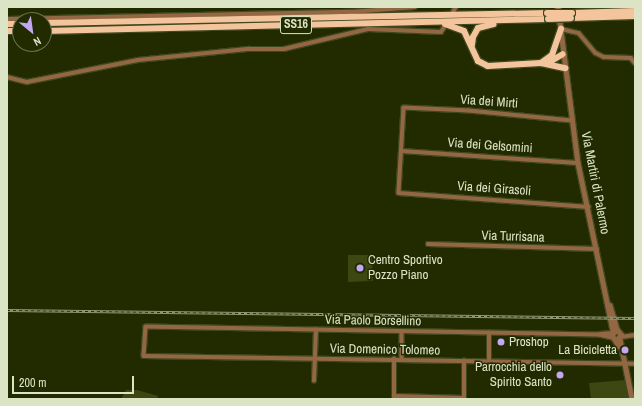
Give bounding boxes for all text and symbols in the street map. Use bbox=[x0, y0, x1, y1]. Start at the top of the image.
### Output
north arrow bbox=[12, 12, 52, 52]
road number: SS16 bbox=[279, 15, 313, 35]
text: N bbox=[31, 34, 44, 49]
street label: Via dei Mirti bbox=[460, 92, 518, 112]
street label: Via Martiri di Palermo bbox=[577, 130, 613, 236]
street label: Via dei Gelsomini bbox=[447, 135, 533, 157]
street label: Via dei Girasoli bbox=[457, 179, 531, 199]
street label: Via Turrisana bbox=[481, 228, 545, 246]
place label: Centro Sportivo Pozzo Piano bbox=[368, 253, 443, 284]
marker: Centro Sportivo Pozzo Piano bbox=[355, 263, 365, 273]
street label: Via Paolo Borsellino bbox=[325, 312, 421, 330]
place label: Proshop bbox=[509, 334, 549, 350]
marker: Proshop bbox=[496, 337, 506, 347]
street label: Via Domenico Tolomeo bbox=[330, 341, 440, 359]
place label: La Bicicletta bbox=[558, 342, 617, 358]
marker: La Bicicletta bbox=[620, 345, 630, 355]
place label: Parrocchia dello Spirito Santo bbox=[475, 360, 552, 391]
scale bar bbox=[14, 368, 136, 394]
marker: Parrocchia dello Spirito Santo bbox=[555, 370, 565, 380]
text: 200 m bbox=[19, 375, 46, 391]

